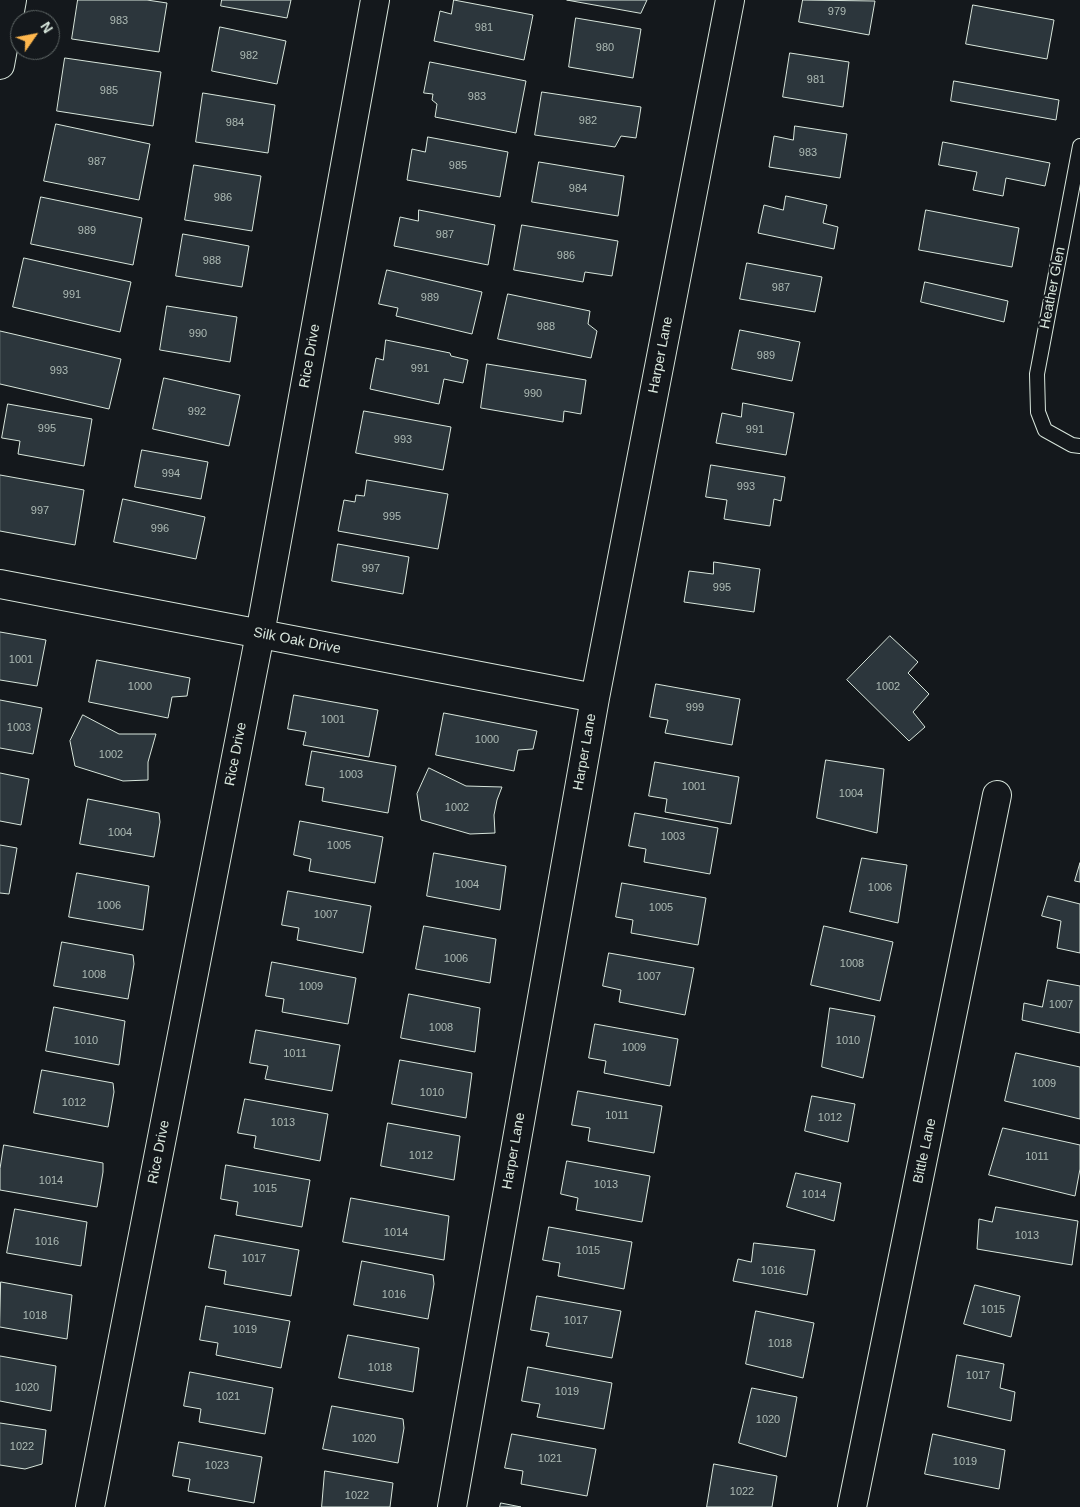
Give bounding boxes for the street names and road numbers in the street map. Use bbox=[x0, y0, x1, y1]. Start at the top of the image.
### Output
street label: Heather Glen bbox=[1037, 246, 1069, 330]
street label: Harper Lane bbox=[645, 315, 677, 395]
street label: Rice Drive bbox=[296, 323, 324, 389]
street label: Silk Oak Drive bbox=[252, 624, 342, 658]
street label: Harper Lane bbox=[570, 712, 600, 792]
street label: Rice Drive bbox=[222, 721, 250, 787]
street label: Harper Lane bbox=[499, 1111, 529, 1191]
street label: Bittle Lane bbox=[910, 1117, 940, 1185]
street label: Rice Drive bbox=[145, 1119, 173, 1185]

